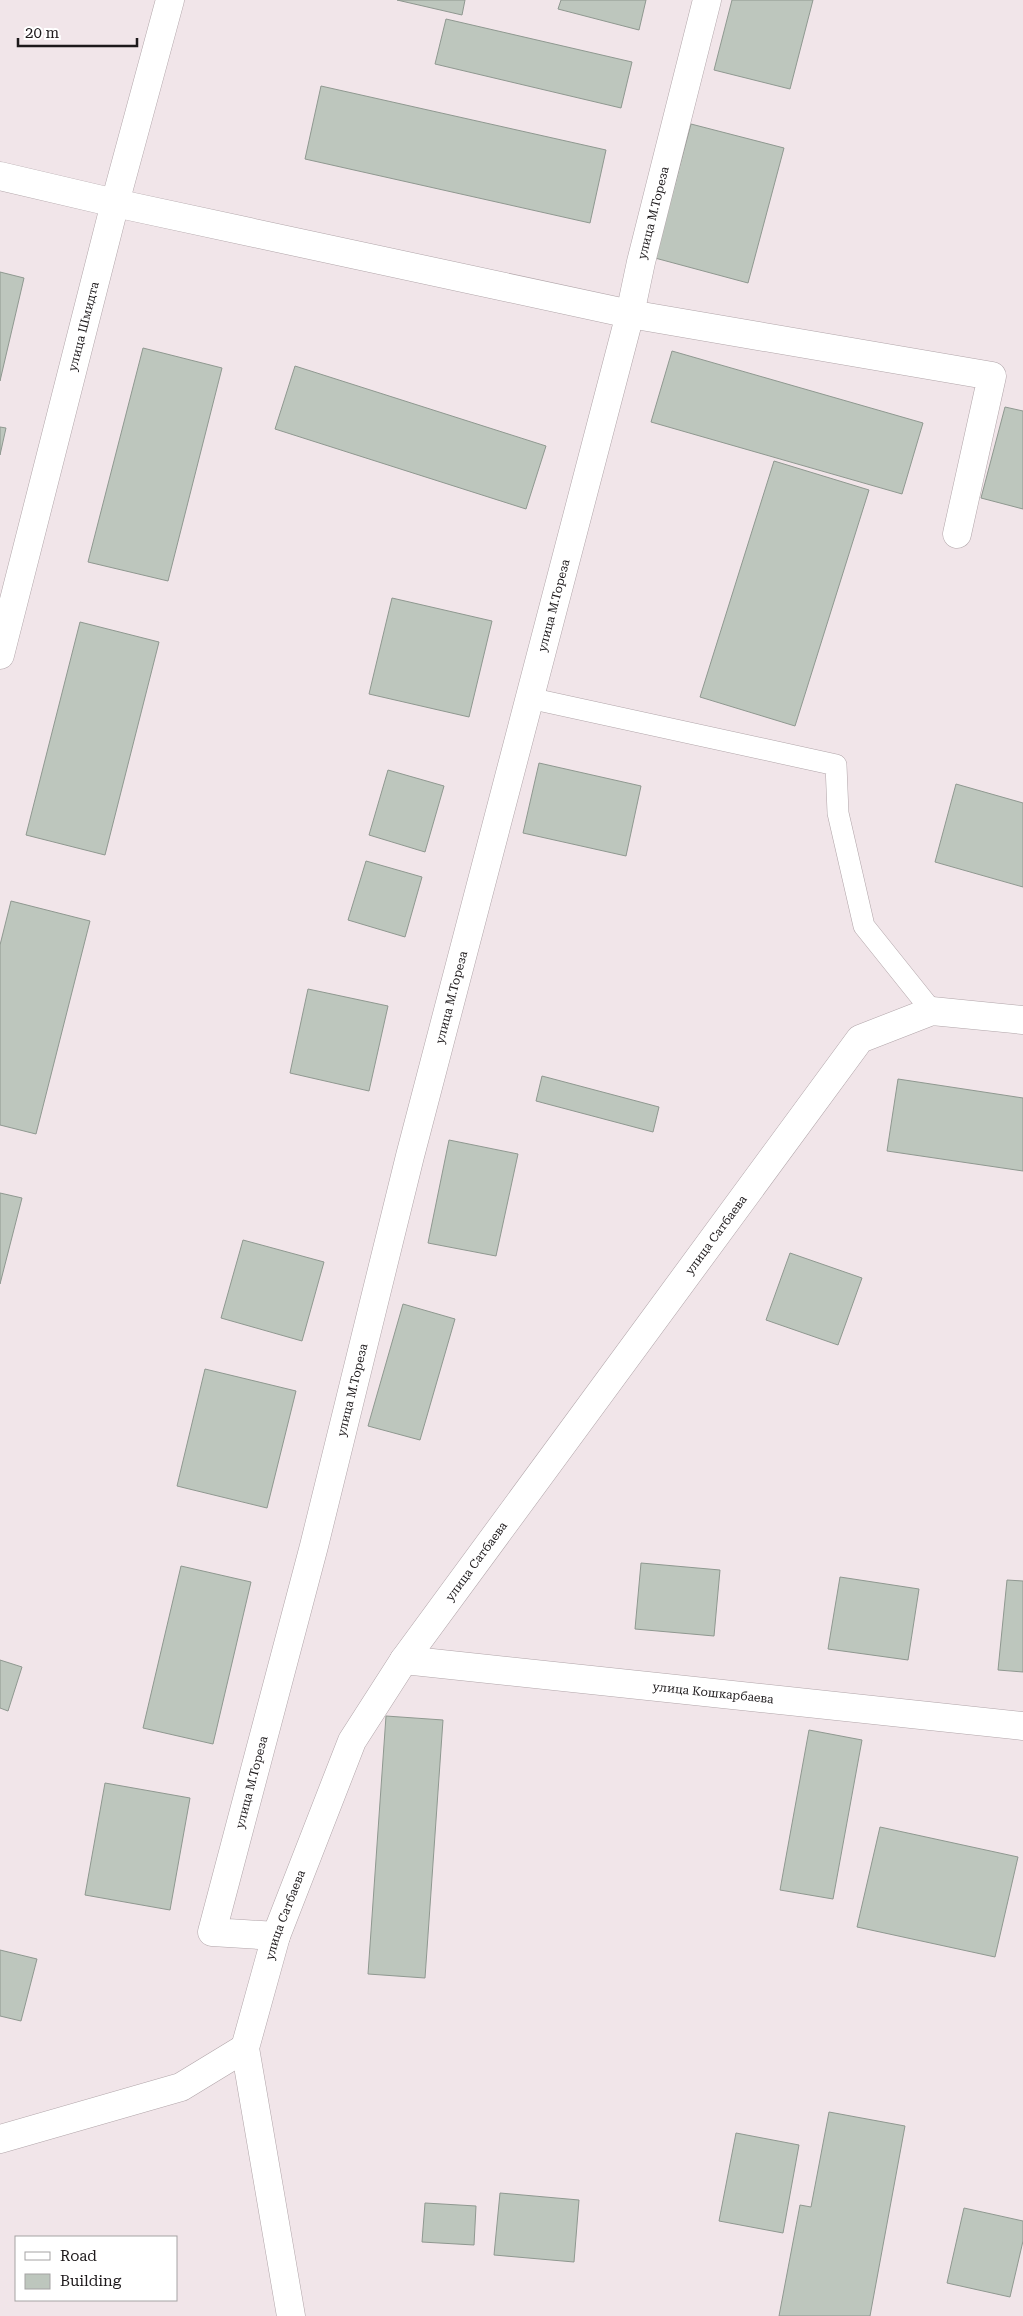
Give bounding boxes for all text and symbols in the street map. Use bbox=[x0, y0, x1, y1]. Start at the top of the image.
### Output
scale bar bbox=[18, 15, 136, 47]
text: 20 m bbox=[25, 24, 60, 42]
street label: улица М.Тореза bbox=[635, 165, 672, 261]
street label: улица Шмидта bbox=[65, 280, 102, 373]
street label: улица М.Тореза bbox=[535, 557, 573, 653]
street label: улица М.Тореза bbox=[433, 949, 470, 1045]
street label: улица Сатбаева bbox=[682, 1192, 750, 1277]
street label: улица М.Тореза bbox=[334, 1342, 371, 1438]
street label: улица Сатбаева bbox=[443, 1519, 510, 1604]
street label: улица Кошкарбаева bbox=[652, 1680, 775, 1706]
street label: улица М.Тореза bbox=[233, 1734, 271, 1830]
street label: улица Сатбаева bbox=[263, 1867, 308, 1962]
legend bbox=[15, 2236, 178, 2301]
text: Road bbox=[60, 2247, 97, 2265]
text: Building bbox=[60, 2272, 122, 2290]

